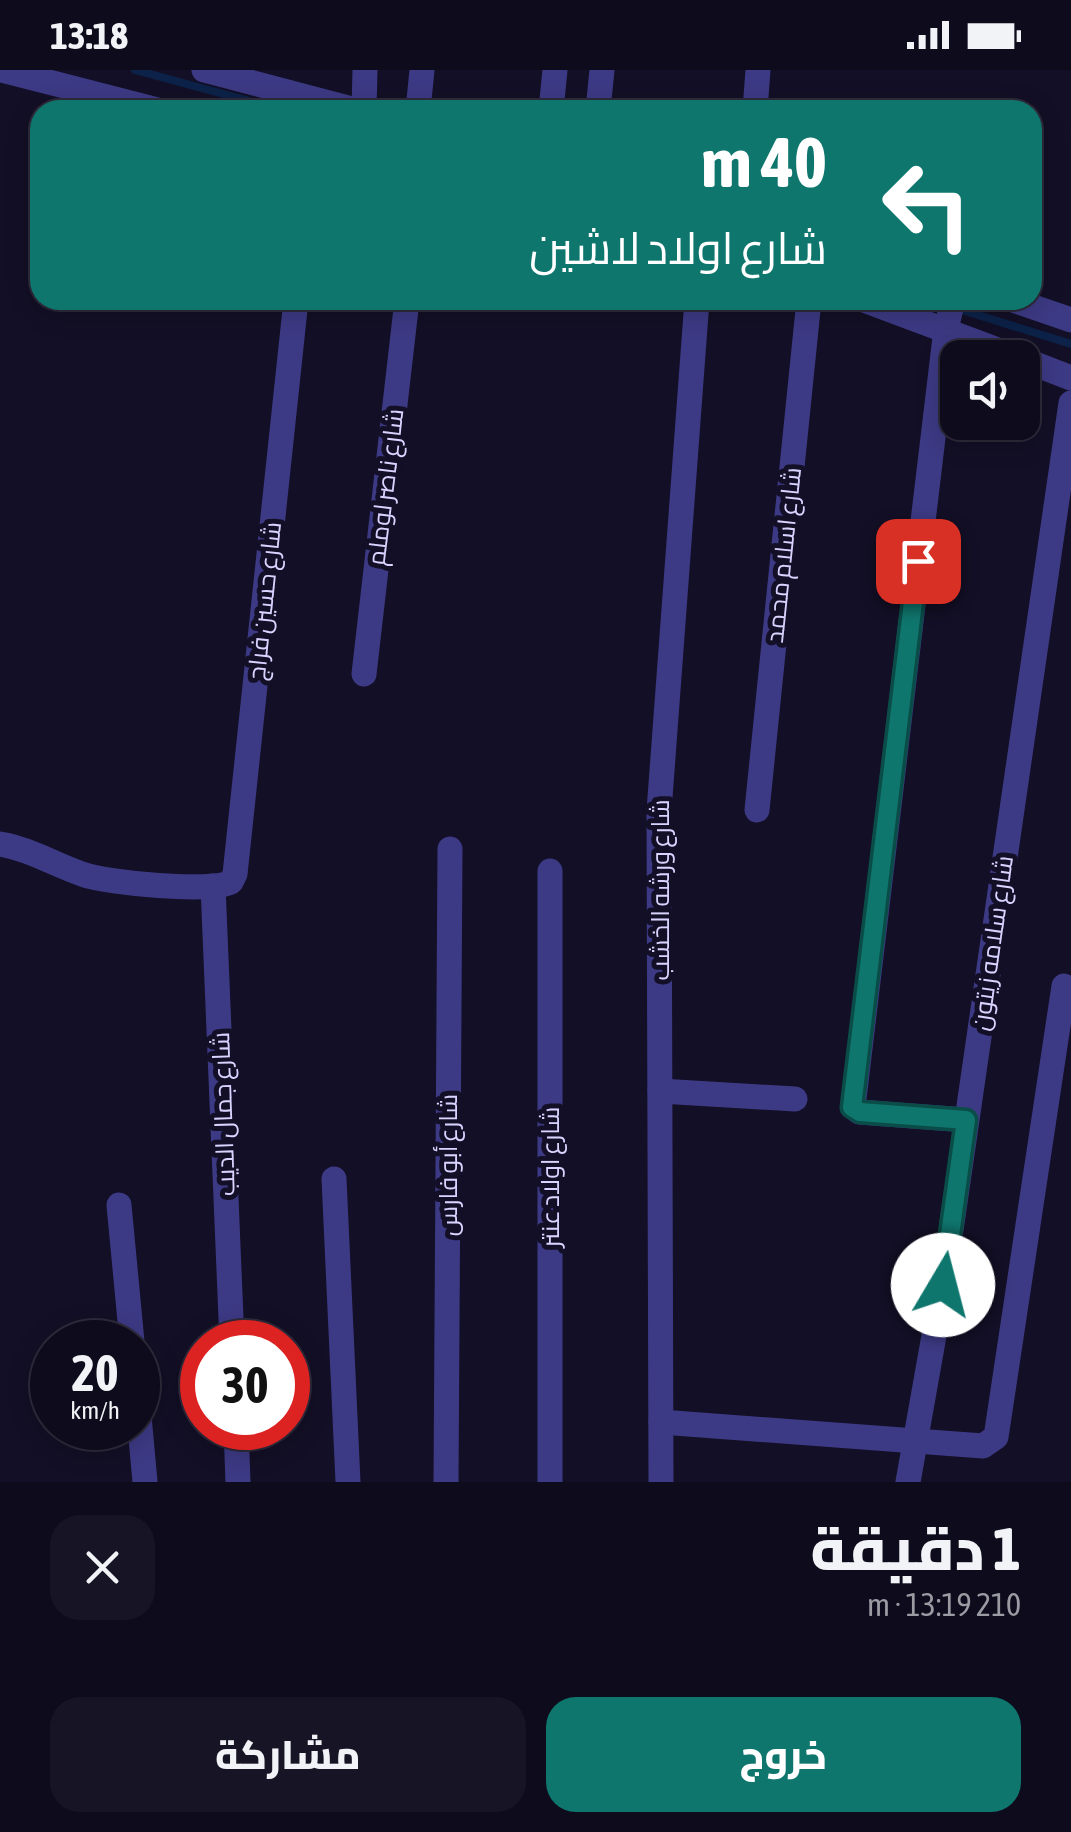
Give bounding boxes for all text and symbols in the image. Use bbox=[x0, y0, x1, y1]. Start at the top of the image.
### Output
text: 13:18 bbox=[50, 14, 128, 57]
text: 40 m bbox=[701, 122, 827, 202]
icon: left bbox=[862, 140, 992, 270]
text: شارع اولاد لاشين bbox=[529, 222, 827, 274]
map controls bbox=[940, 340, 1040, 440]
button: sound bbox=[940, 340, 1040, 440]
street label: شارع ناصر لوملم bbox=[361, 407, 412, 568]
street label: شارع اسلام محمد bbox=[760, 466, 810, 645]
pin bbox=[876, 519, 961, 604]
street label: شارع حسين فراج bbox=[242, 520, 289, 682]
icon: arrive bbox=[891, 534, 946, 589]
street label: شارع ورشه الخشب bbox=[646, 799, 677, 981]
street label: شارع سلامه زيتون bbox=[966, 853, 1021, 1033]
street label: شارع جمال الديب bbox=[206, 1031, 243, 1197]
street label: شارع أبو فارس bbox=[432, 1094, 465, 1236]
street label: شارع اولاد عنتر bbox=[536, 1107, 567, 1249]
position arrow bbox=[891, 1233, 995, 1337]
speed limit sign: 30 bbox=[180, 1320, 310, 1450]
text: 20 bbox=[71, 1344, 118, 1402]
text: km/h bbox=[70, 1396, 120, 1424]
text: 1 دقيقة bbox=[810, 1514, 1021, 1583]
button: close bbox=[50, 1515, 155, 1620]
text: 210 m · 13:19 bbox=[867, 1586, 1021, 1623]
button: مشاركة bbox=[50, 1697, 526, 1812]
button: خروج bbox=[546, 1697, 1021, 1812]

